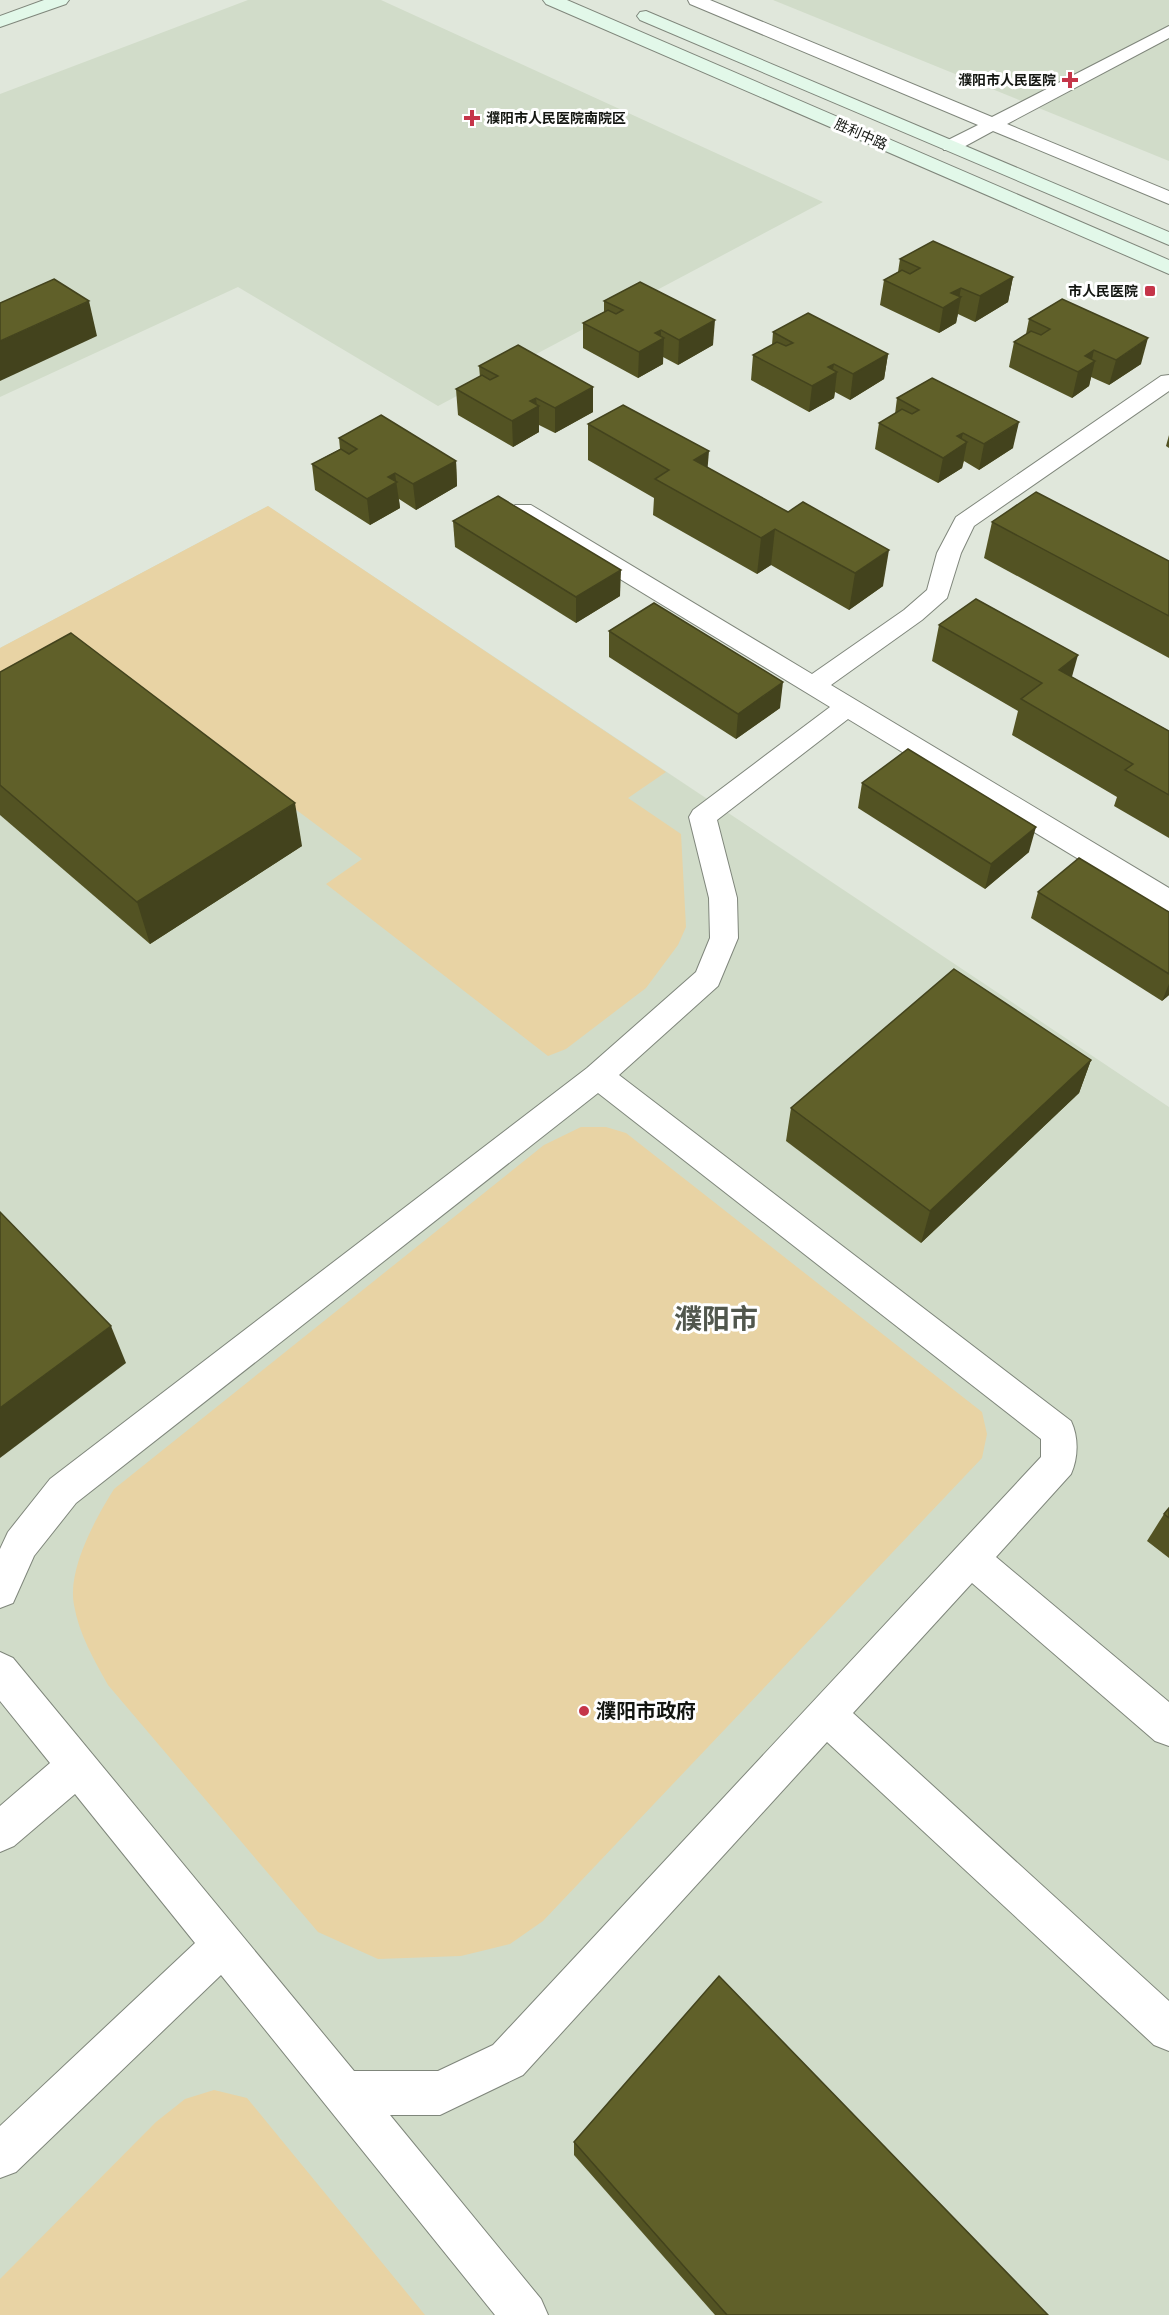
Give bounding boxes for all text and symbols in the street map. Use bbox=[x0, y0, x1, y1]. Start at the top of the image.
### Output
place label: 濮阳市人民医院 bbox=[958, 70, 1056, 90]
marker: 濮阳市人民医院 bbox=[1061, 71, 1079, 89]
place label: 濮阳市人民医院南院区 bbox=[486, 108, 626, 128]
marker: 濮阳市人民医院南院区 bbox=[463, 109, 481, 127]
street label: 胜利中路 bbox=[831, 113, 891, 155]
place label: 市人民医院 bbox=[1068, 281, 1138, 301]
marker: 市人民医院 bbox=[1143, 284, 1157, 298]
district label: 濮阳市 bbox=[674, 1300, 758, 1339]
place label: 濮阳市政府 bbox=[596, 1697, 696, 1725]
marker: 濮阳市政府 bbox=[577, 1704, 591, 1718]

